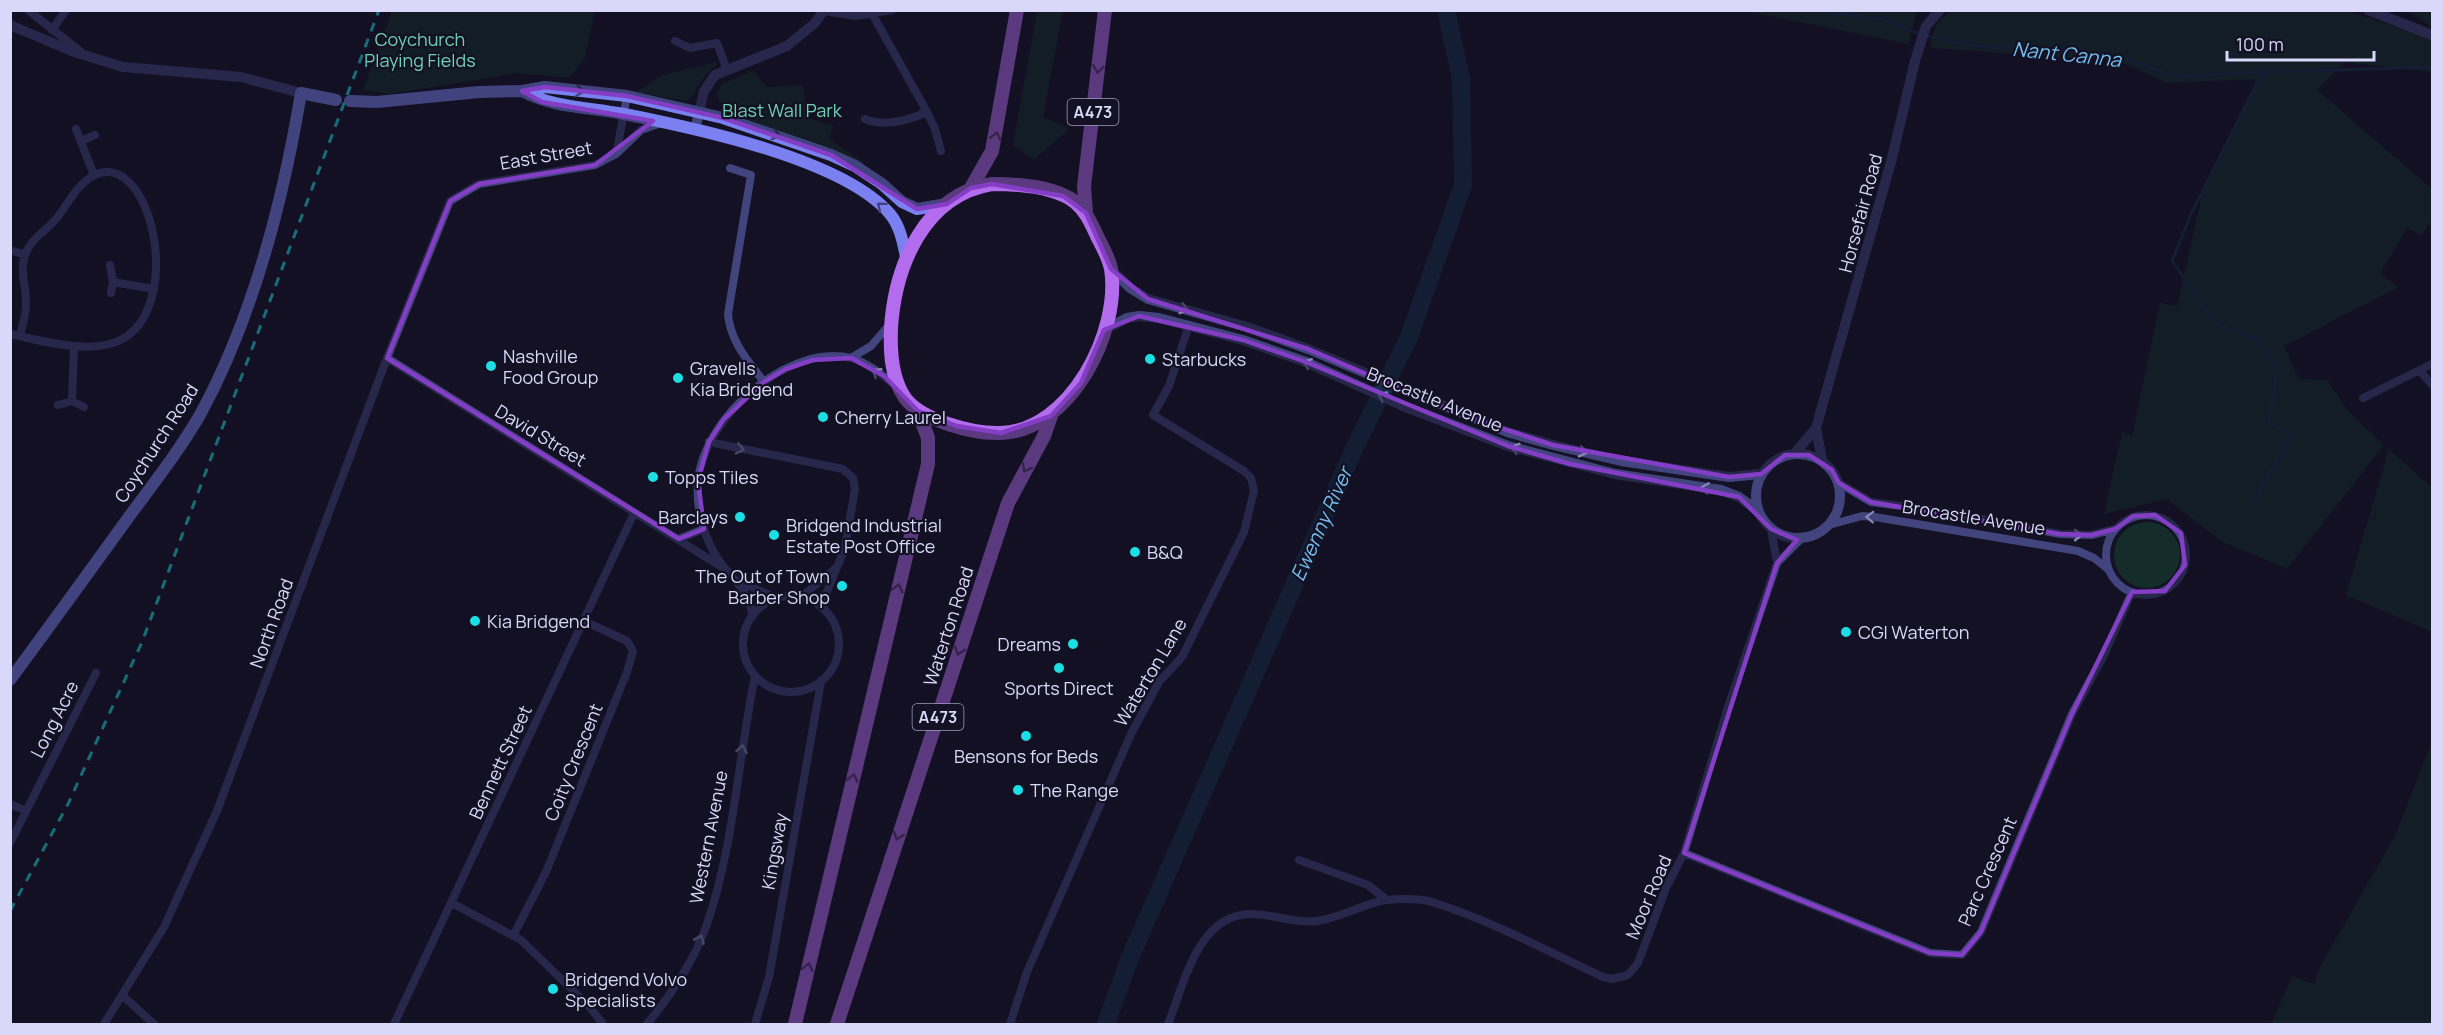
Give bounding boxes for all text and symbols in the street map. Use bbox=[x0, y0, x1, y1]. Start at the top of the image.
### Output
scale bar bbox=[2227, 24, 2374, 62]
park label: Coychurch Playing Fields bbox=[364, 27, 476, 72]
text: 100 m bbox=[2236, 32, 2284, 56]
water label: Nant Canna bbox=[2011, 35, 2123, 73]
one-way arrow bbox=[1092, 64, 1105, 73]
one-way arrow bbox=[575, 84, 585, 97]
park label: Blast Wall Park bbox=[722, 98, 843, 122]
road number: A473 bbox=[1068, 99, 1118, 125]
one-way arrow bbox=[770, 127, 781, 140]
one-way arrow bbox=[989, 131, 1002, 141]
street label: East Street bbox=[498, 135, 594, 175]
street label: Horsefair Road bbox=[1833, 151, 1887, 275]
one-way arrow bbox=[876, 202, 887, 213]
one-way arrow bbox=[1179, 302, 1189, 314]
place label: Nashville Food Group bbox=[503, 344, 598, 389]
place label: Starbucks bbox=[1162, 347, 1246, 371]
marker: Starbucks bbox=[1143, 352, 1157, 366]
place label: Gravells Kia Bridgend bbox=[690, 356, 793, 401]
one-way arrow bbox=[1303, 358, 1314, 370]
marker: Nashville Food Group bbox=[484, 359, 498, 373]
street label: Brocastle Avenue bbox=[1364, 361, 1506, 437]
one-way arrow bbox=[872, 368, 883, 379]
marker: Gravells Kia Bridgend bbox=[671, 371, 685, 385]
street label: Coychurch Road bbox=[109, 379, 203, 507]
one-way arrow bbox=[1377, 392, 1388, 404]
street label: David Street bbox=[491, 398, 591, 472]
place label: Cherry Laurel bbox=[835, 405, 946, 429]
marker: Cherry Laurel bbox=[816, 410, 830, 424]
one-way arrow bbox=[735, 442, 745, 455]
one-way arrow bbox=[1510, 443, 1521, 455]
one-way arrow bbox=[1578, 445, 1588, 458]
water label: Ewenny River bbox=[1284, 460, 1359, 585]
one-way arrow bbox=[1022, 462, 1033, 472]
place label: Topps Tiles bbox=[665, 465, 758, 489]
marker: Topps Tiles bbox=[646, 470, 660, 484]
one-way arrow bbox=[1701, 482, 1710, 494]
street label: Brocastle Avenue bbox=[1901, 494, 2047, 540]
place label: Barclays bbox=[658, 505, 728, 529]
marker: Barclays bbox=[733, 510, 747, 524]
one-way arrow bbox=[1865, 511, 1874, 524]
place label: Bridgend Industrial Estate Post Office bbox=[786, 513, 942, 558]
marker: Bridgend Industrial Estate Post Office bbox=[767, 528, 781, 542]
one-way arrow bbox=[2073, 529, 2082, 541]
place label: B&Q bbox=[1147, 540, 1183, 564]
marker: B&Q bbox=[1128, 545, 1142, 559]
street label: Waterton Road bbox=[917, 563, 979, 689]
place label: The Out of Town Barber Shop bbox=[695, 564, 830, 609]
street label: North Road bbox=[244, 575, 298, 671]
marker: The Out of Town Barber Shop bbox=[835, 579, 849, 593]
one-way arrow bbox=[890, 583, 903, 593]
place label: Kia Bridgend bbox=[487, 609, 590, 633]
marker: Kia Bridgend bbox=[468, 614, 482, 628]
street label: Waterton Lane bbox=[1108, 614, 1192, 730]
place label: CGI Waterton bbox=[1858, 620, 1969, 644]
marker: CGI Waterton bbox=[1839, 625, 1853, 639]
place label: Dreams bbox=[998, 632, 1061, 656]
marker: Dreams bbox=[1066, 637, 1080, 651]
one-way arrow bbox=[954, 645, 967, 656]
marker: Sports Direct bbox=[1052, 661, 1066, 675]
place label: Sports Direct bbox=[1004, 676, 1114, 700]
street label: Long Acre bbox=[24, 677, 84, 761]
street label: Coity Crescent bbox=[539, 700, 607, 824]
street label: Bennett Street bbox=[463, 701, 537, 823]
road number: A473 bbox=[912, 704, 964, 730]
marker: Bensons for Beds bbox=[1019, 729, 1033, 743]
place label: Bensons for Beds bbox=[954, 744, 1098, 768]
one-way arrow bbox=[735, 745, 748, 755]
street label: Western Avenue bbox=[683, 768, 733, 906]
one-way arrow bbox=[845, 773, 858, 783]
place label: The Range bbox=[1030, 778, 1119, 802]
marker: The Range bbox=[1011, 783, 1025, 797]
street label: Kingsway bbox=[755, 810, 793, 891]
street label: Parc Crescent bbox=[1952, 813, 2022, 929]
one-way arrow bbox=[893, 830, 905, 841]
street label: Moor Road bbox=[1620, 851, 1676, 943]
one-way arrow bbox=[693, 935, 705, 946]
one-way arrow bbox=[801, 963, 814, 973]
place label: Bridgend Volvo Specialists bbox=[565, 967, 687, 1012]
marker: Bridgend Volvo Specialists bbox=[546, 982, 560, 996]

